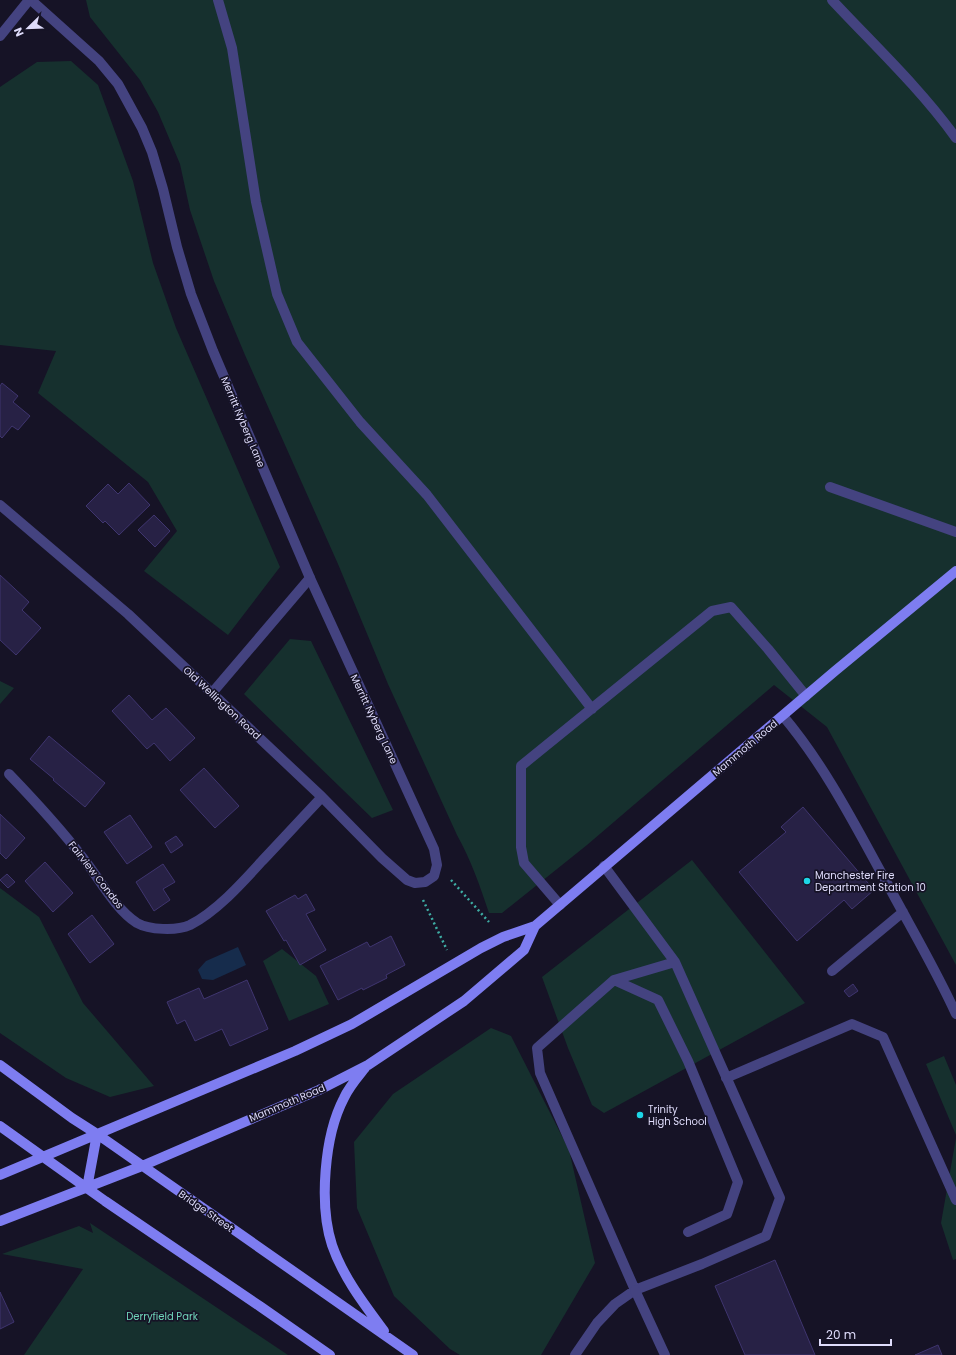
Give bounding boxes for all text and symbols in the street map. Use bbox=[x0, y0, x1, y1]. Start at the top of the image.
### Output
north arrow bbox=[8, 8, 48, 48]
text: N bbox=[10, 25, 28, 39]
street label: Merritt Nyberg Lane bbox=[217, 374, 269, 470]
street label: Old Wellington Road bbox=[180, 663, 264, 743]
street label: Merritt Nyberg Lane bbox=[347, 672, 401, 766]
street label: Mammoth Road bbox=[709, 716, 781, 780]
street label: Fairview Condos bbox=[65, 838, 127, 912]
place label: Manchester Fire Department Station 10 bbox=[815, 868, 926, 895]
marker: Manchester Fire Department Station 10 bbox=[802, 876, 812, 886]
street label: Mammoth Road bbox=[247, 1080, 327, 1126]
place label: Trinity High School bbox=[648, 1102, 707, 1129]
marker: Trinity High School bbox=[635, 1110, 645, 1120]
street label: Bridge Street bbox=[175, 1187, 237, 1236]
park label: Derryfield Park bbox=[126, 1309, 199, 1324]
scale bar bbox=[820, 1321, 891, 1347]
text: 20 m bbox=[826, 1326, 856, 1343]

